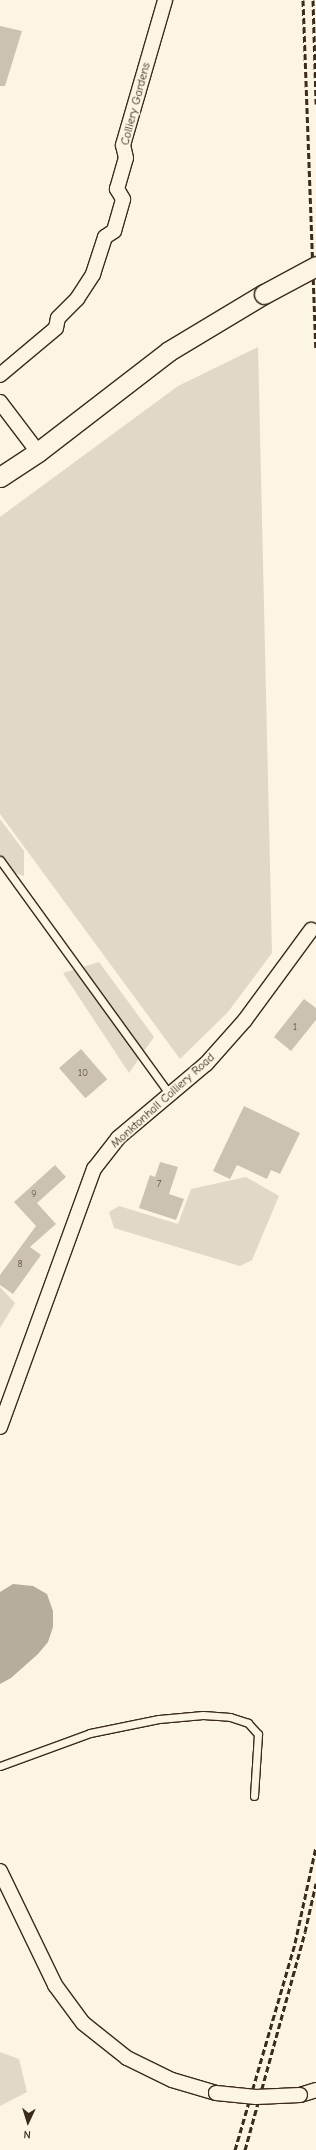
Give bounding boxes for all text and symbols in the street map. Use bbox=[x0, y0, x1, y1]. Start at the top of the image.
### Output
street label: Colliery Gardens bbox=[118, 61, 154, 147]
house number: 1 bbox=[293, 1022, 297, 1034]
street label: Monktonhall Colliery Road bbox=[108, 1051, 218, 1151]
house number: 10 bbox=[78, 1068, 88, 1080]
house number: 7 bbox=[157, 1179, 161, 1191]
house number: 9 bbox=[31, 1189, 37, 1201]
house number: 8 bbox=[17, 1259, 23, 1271]
north arrow bbox=[8, 2102, 48, 2142]
text: N bbox=[23, 2128, 31, 2141]

